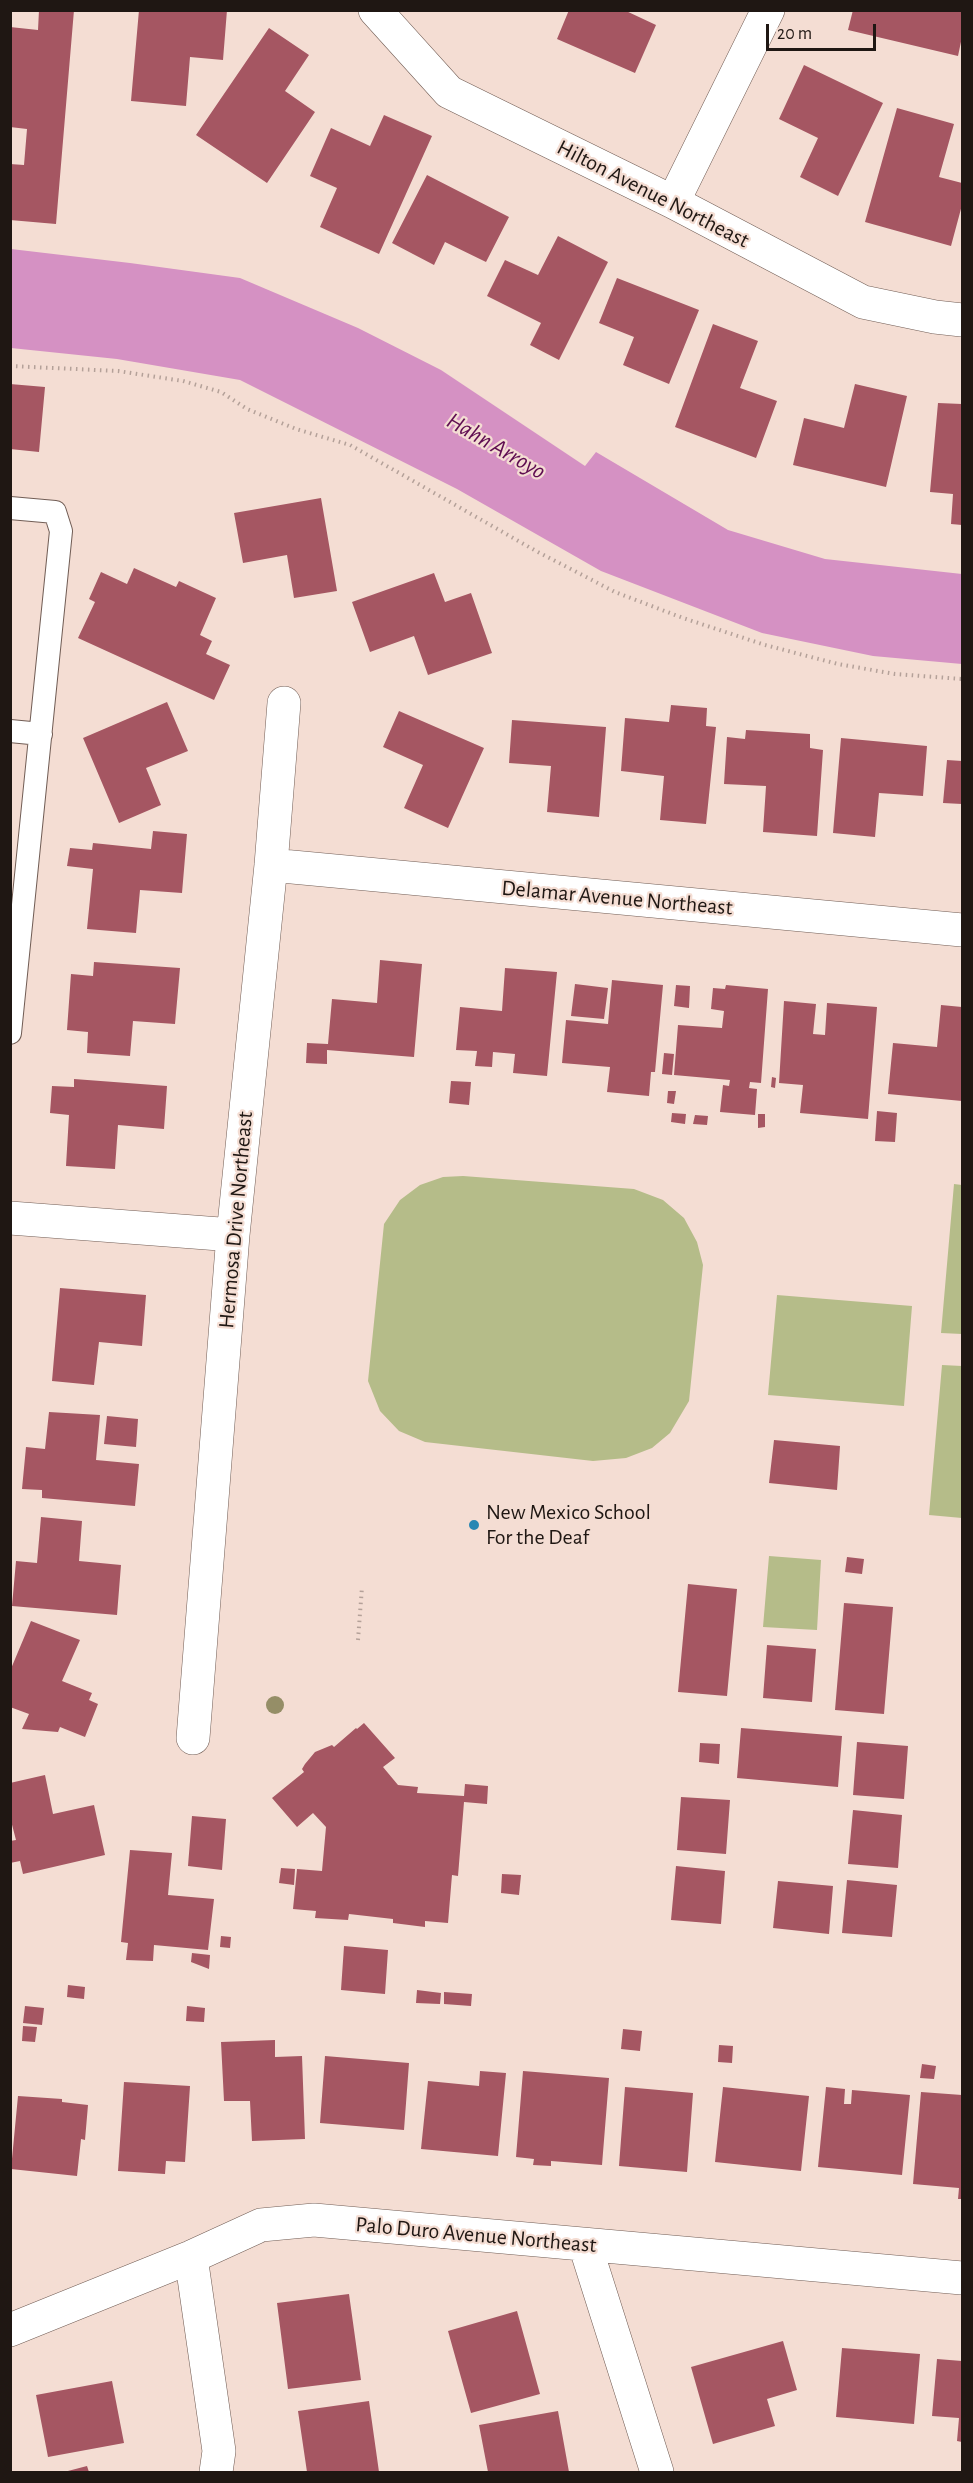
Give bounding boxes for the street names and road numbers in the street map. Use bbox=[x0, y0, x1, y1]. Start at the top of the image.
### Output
street label: Hilton Avenue Northeast bbox=[553, 134, 753, 254]
street label: Delamar Avenue Northeast bbox=[500, 875, 734, 921]
street label: Hermosa Drive Northeast bbox=[213, 1110, 259, 1330]
street label: Palo Duro Avenue Northeast bbox=[355, 2211, 597, 2259]

